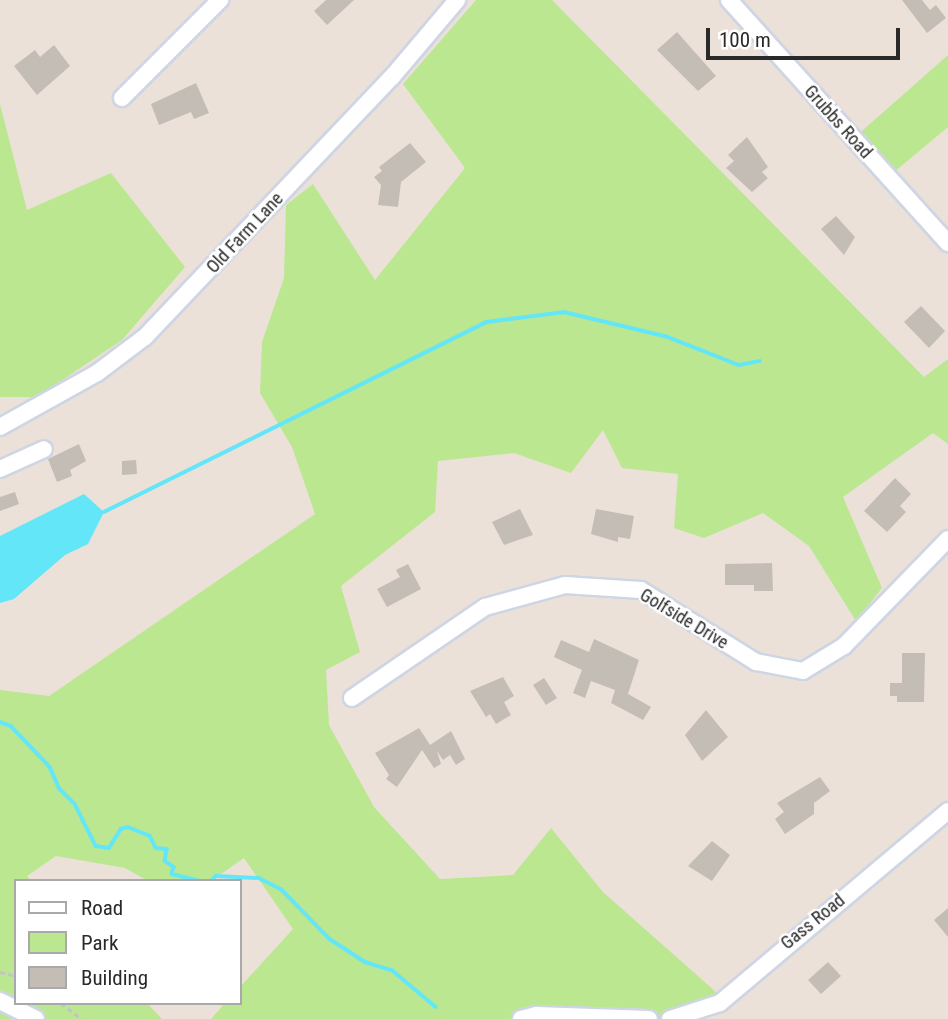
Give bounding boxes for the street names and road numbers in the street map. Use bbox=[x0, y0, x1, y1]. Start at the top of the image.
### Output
street label: Grubbs Road bbox=[800, 81, 876, 163]
street label: Old Farm Lane bbox=[202, 188, 288, 278]
street label: Golfside Drive bbox=[636, 584, 732, 654]
street label: Gass Road bbox=[777, 890, 849, 954]

